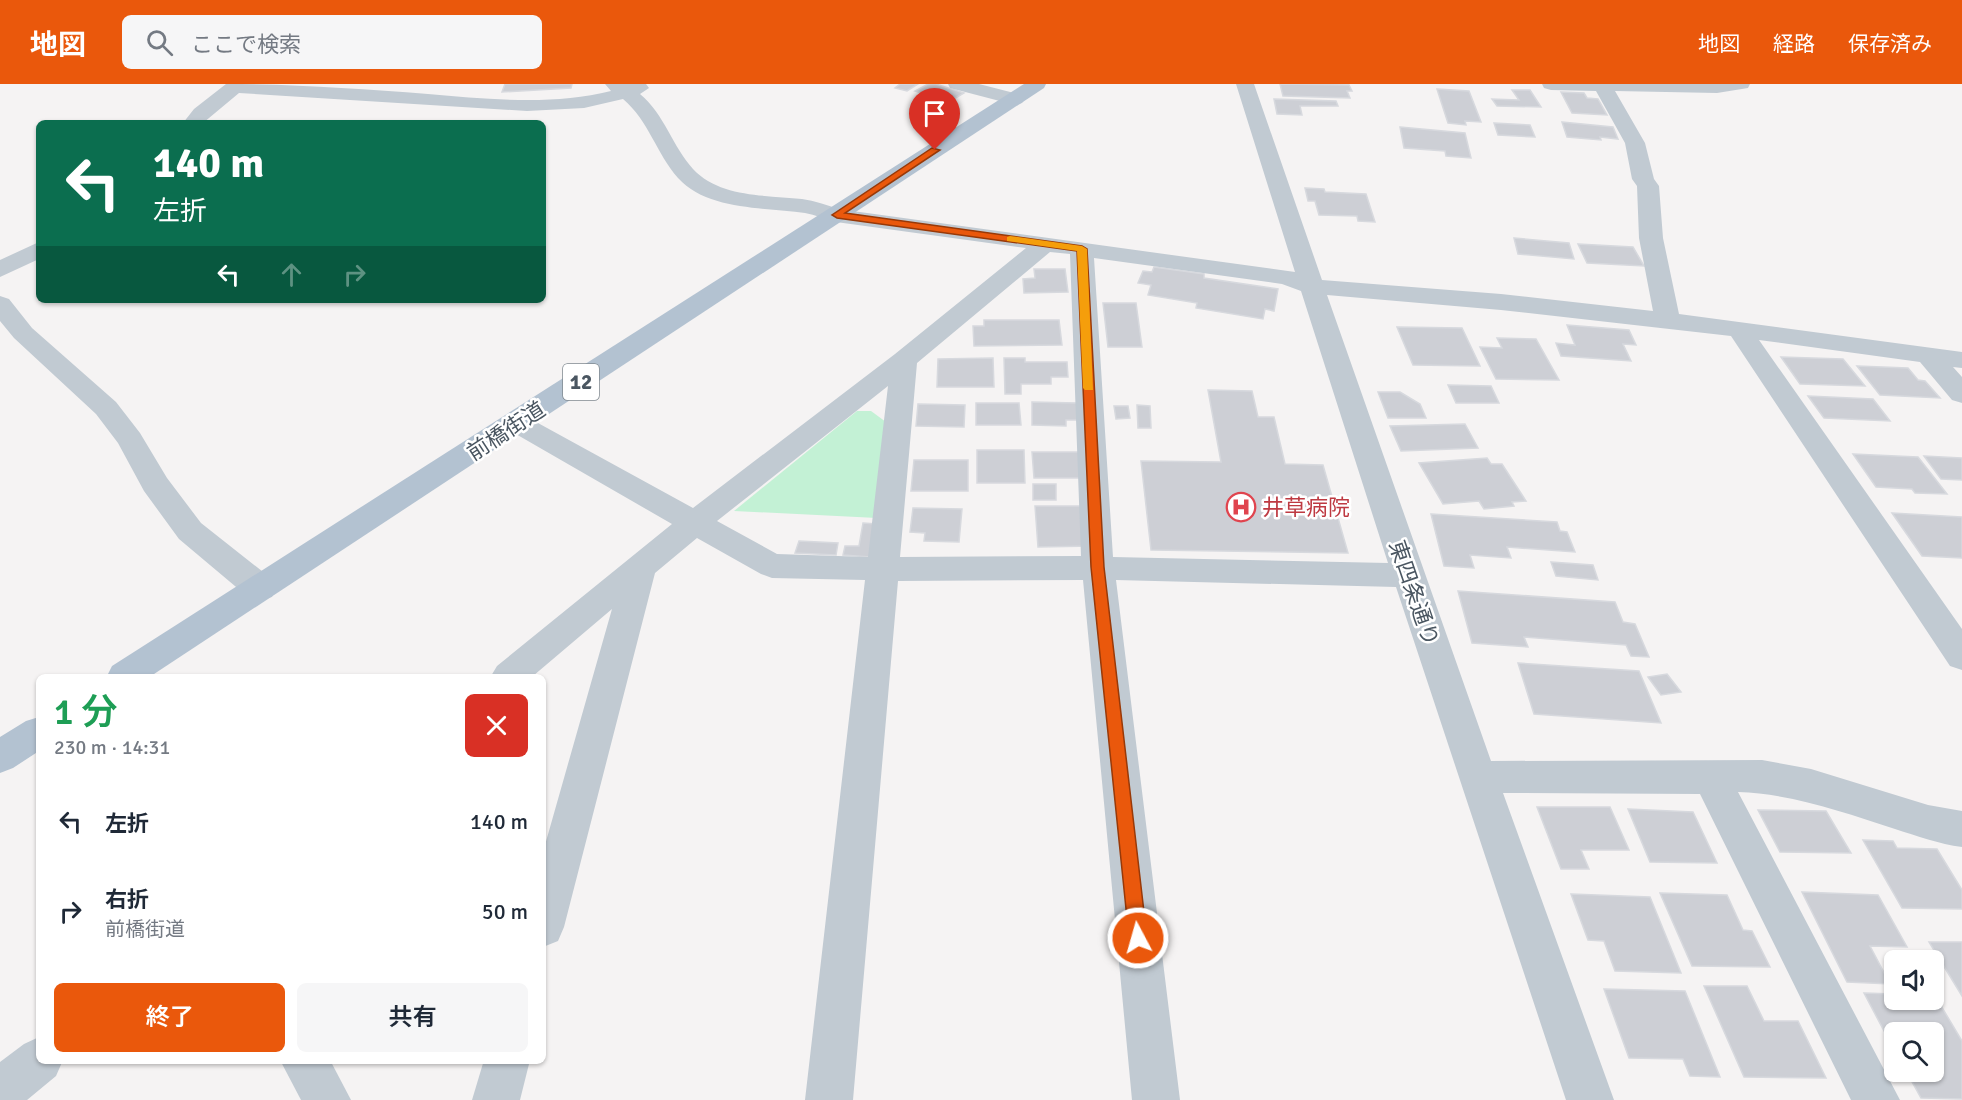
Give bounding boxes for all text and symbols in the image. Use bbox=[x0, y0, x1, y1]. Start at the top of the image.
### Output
search box bbox=[122, 15, 542, 69]
icon: search bbox=[143, 26, 176, 59]
text: 地図 bbox=[30, 28, 86, 62]
text: ここで検索 bbox=[191, 31, 301, 58]
text: 地図 bbox=[1698, 31, 1740, 57]
text: 経路 bbox=[1773, 31, 1815, 57]
text: 保存済み bbox=[1848, 31, 1932, 57]
pin bbox=[909, 88, 960, 150]
icon: arrive bbox=[918, 97, 951, 130]
text: 140 m bbox=[153, 138, 264, 189]
icon: left bbox=[54, 144, 132, 222]
text: 左折 bbox=[153, 195, 207, 228]
icon: left bbox=[212, 258, 245, 291]
icon: ahead bbox=[275, 258, 308, 291]
icon: right bbox=[338, 258, 371, 291]
road number: 12 bbox=[563, 364, 599, 400]
street label: 前橋街道 bbox=[462, 396, 550, 466]
hospital icon: 井草病院 bbox=[1225, 491, 1257, 523]
place label: 井草病院 bbox=[1262, 494, 1350, 521]
street label: 東四条通り bbox=[1383, 537, 1445, 649]
text: 1 分 bbox=[54, 690, 117, 735]
button: close bbox=[465, 694, 528, 757]
text: 230 m · 14:31 bbox=[54, 735, 170, 760]
icon: left bbox=[54, 805, 87, 838]
text: 140 m bbox=[470, 808, 528, 835]
text: 左折 bbox=[105, 810, 149, 837]
text: 右折 bbox=[105, 886, 149, 913]
icon: right bbox=[54, 895, 87, 928]
text: 50 m bbox=[482, 898, 528, 925]
position arrow bbox=[1106, 906, 1170, 970]
text: 前橋街道 bbox=[105, 917, 185, 942]
map controls bbox=[1884, 950, 1944, 1082]
button: sound bbox=[1884, 950, 1944, 1010]
button: 終了 bbox=[54, 983, 285, 1052]
button: 共有 bbox=[297, 983, 528, 1052]
button: search bbox=[1884, 1022, 1944, 1082]

